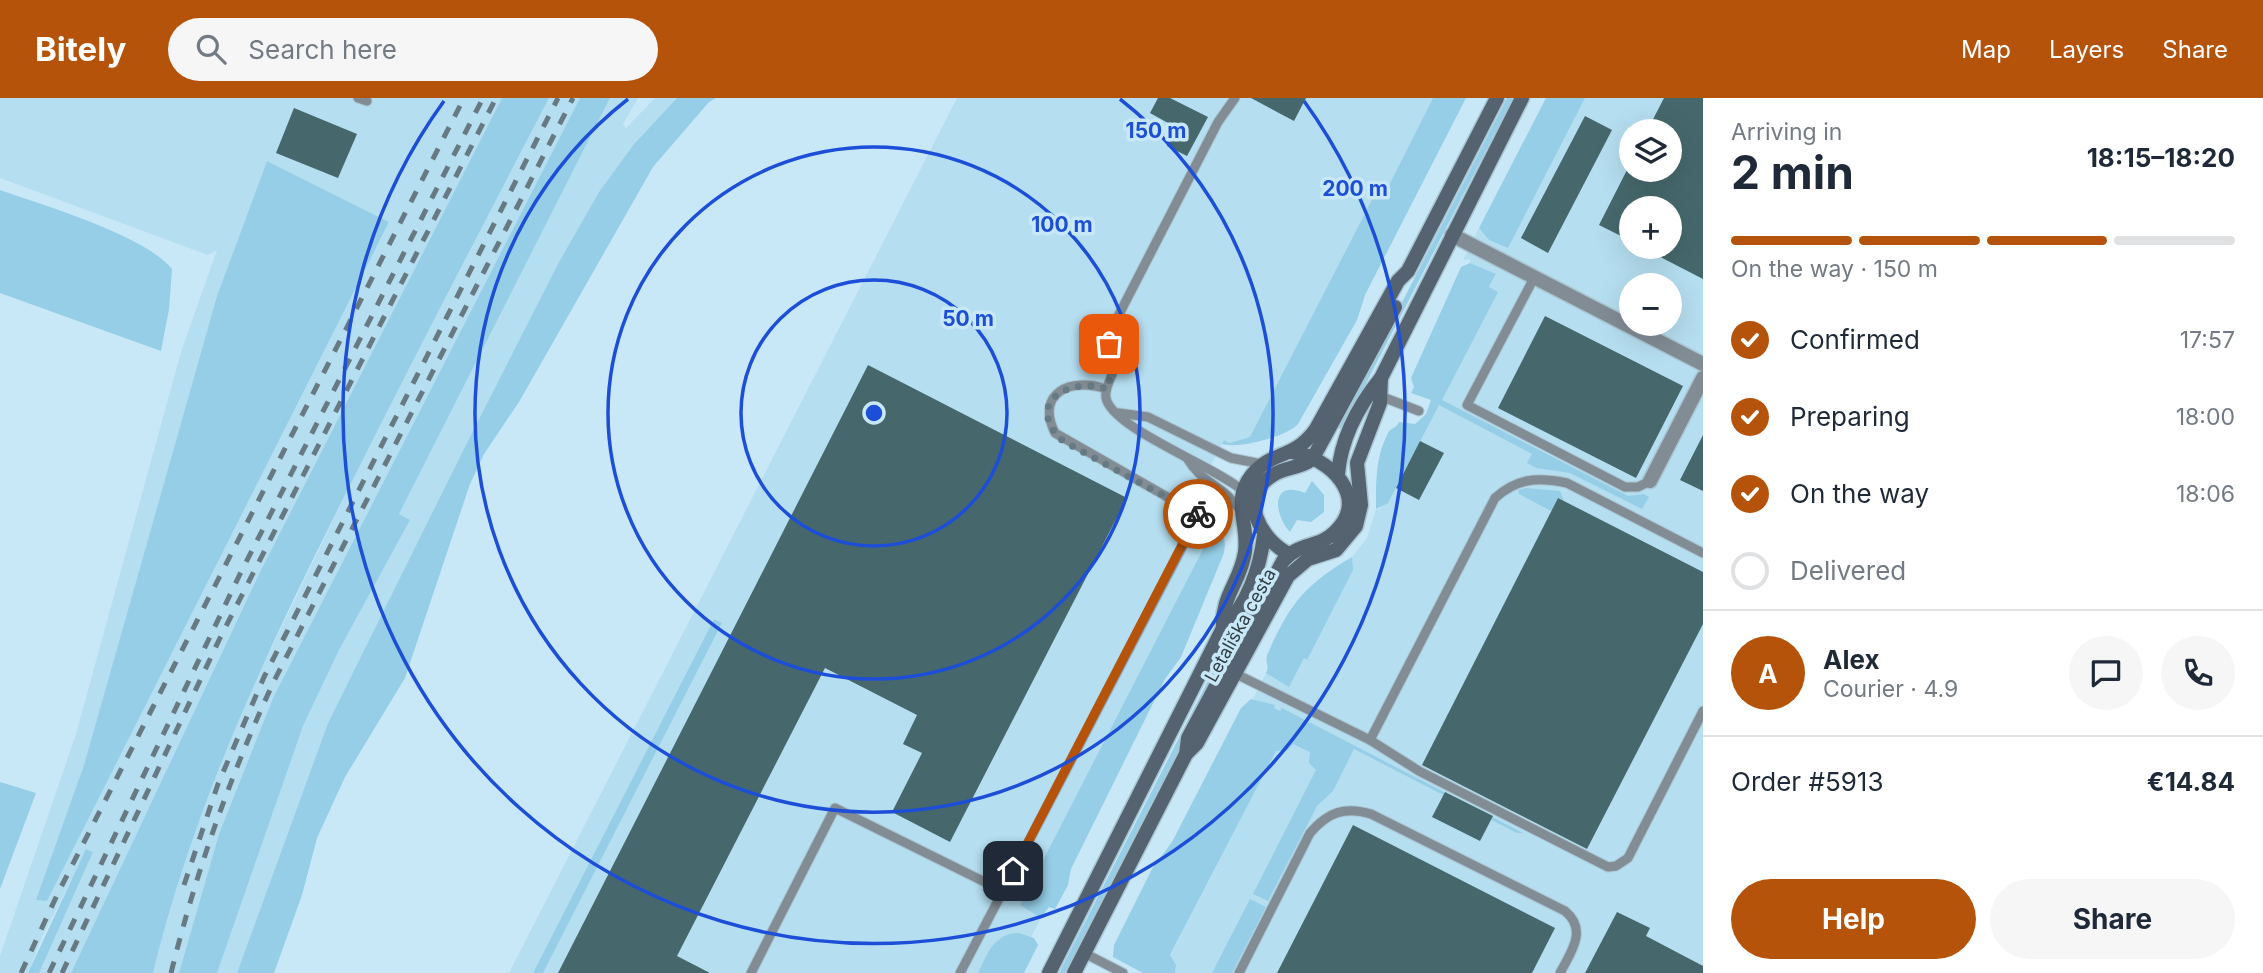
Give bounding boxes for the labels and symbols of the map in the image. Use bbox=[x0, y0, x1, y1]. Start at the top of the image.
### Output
text: 150 m bbox=[1126, 118, 1186, 143]
text: 200 m bbox=[1322, 176, 1388, 201]
text: 100 m bbox=[1031, 212, 1093, 237]
text: 50 m bbox=[942, 306, 994, 331]
pin bbox=[1079, 314, 1139, 374]
centre of rings bbox=[862, 401, 886, 425]
courier bbox=[1163, 479, 1233, 549]
street label: Letališka cesta bbox=[1200, 565, 1280, 685]
pin bbox=[983, 841, 1043, 901]

